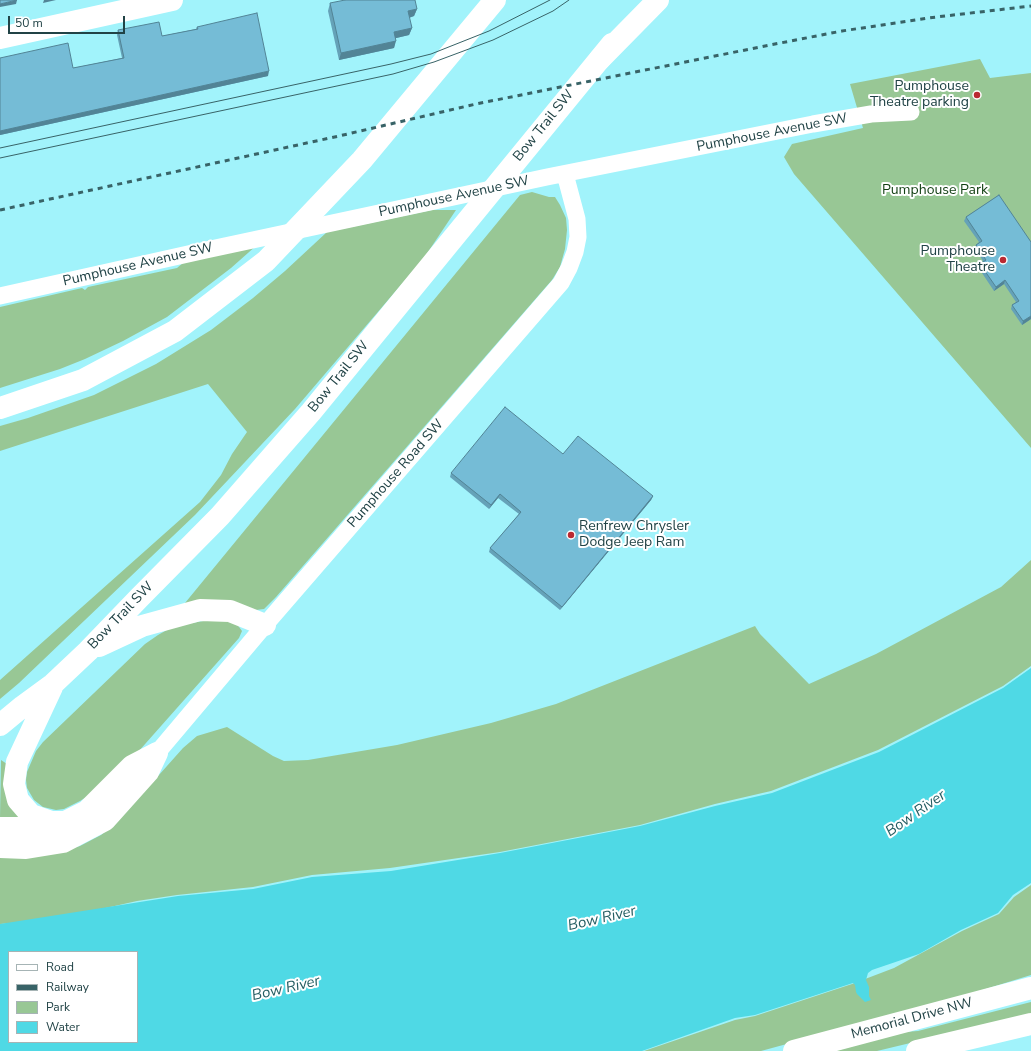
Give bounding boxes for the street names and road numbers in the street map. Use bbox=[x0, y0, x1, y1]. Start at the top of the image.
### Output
street label: Bow Trail SW bbox=[510, 87, 578, 165]
street label: Pumphouse Avenue SW bbox=[695, 110, 849, 156]
street label: Pumphouse Avenue SW bbox=[377, 173, 531, 221]
street label: Pumphouse Avenue SW bbox=[61, 240, 215, 290]
street label: Bow Trail SW bbox=[305, 338, 373, 416]
street label: Pumphouse Road SW bbox=[344, 416, 448, 532]
street label: Bow Trail SW bbox=[85, 579, 157, 653]
street label: Memorial Drive NW bbox=[849, 995, 975, 1043]

